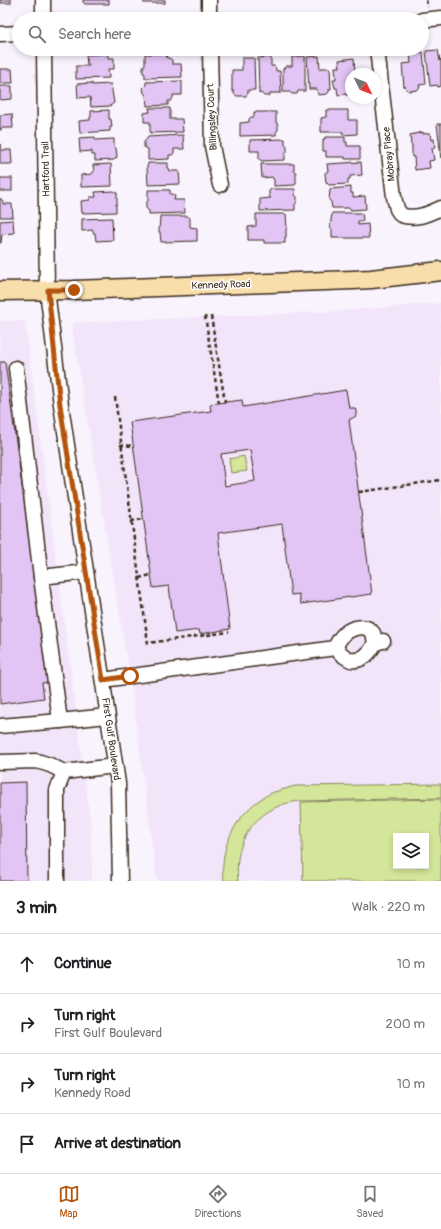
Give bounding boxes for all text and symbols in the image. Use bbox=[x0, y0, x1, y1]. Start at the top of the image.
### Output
search box bbox=[12, 12, 429, 56]
icon: search bbox=[26, 23, 48, 45]
text: Search here bbox=[58, 25, 131, 44]
north arrow bbox=[345, 68, 381, 104]
street label: Billingsley Court bbox=[204, 82, 220, 151]
street label: Mobray Place bbox=[380, 126, 398, 182]
street label: Hartford Trail bbox=[40, 141, 52, 197]
street label: Kennedy Road bbox=[191, 278, 251, 292]
route end bbox=[65, 281, 83, 299]
route start bbox=[121, 667, 139, 685]
street label: First Gulf Boulevard bbox=[99, 697, 123, 781]
map controls bbox=[393, 833, 429, 869]
button: layers bbox=[393, 833, 429, 869]
text: 3 min bbox=[16, 897, 57, 918]
text: Walk · 220 m bbox=[352, 899, 425, 915]
icon: ahead bbox=[16, 953, 38, 975]
text: Continue bbox=[54, 954, 112, 973]
text: 10 m bbox=[397, 956, 425, 972]
text: Turn right bbox=[54, 1006, 115, 1025]
icon: right bbox=[16, 1013, 38, 1035]
text: 200 m bbox=[386, 1016, 425, 1032]
text: First Gulf Boulevard bbox=[54, 1025, 162, 1041]
text: Turn right bbox=[54, 1066, 115, 1085]
icon: right bbox=[16, 1073, 38, 1095]
text: 10 m bbox=[397, 1076, 425, 1092]
text: Kennedy Road bbox=[54, 1085, 131, 1101]
icon: arrive bbox=[16, 1133, 38, 1155]
text: Arrive at destination bbox=[54, 1134, 181, 1153]
tab: Map bbox=[58, 1183, 80, 1220]
tab: Directions bbox=[195, 1183, 241, 1220]
tab: Saved bbox=[356, 1183, 383, 1220]

